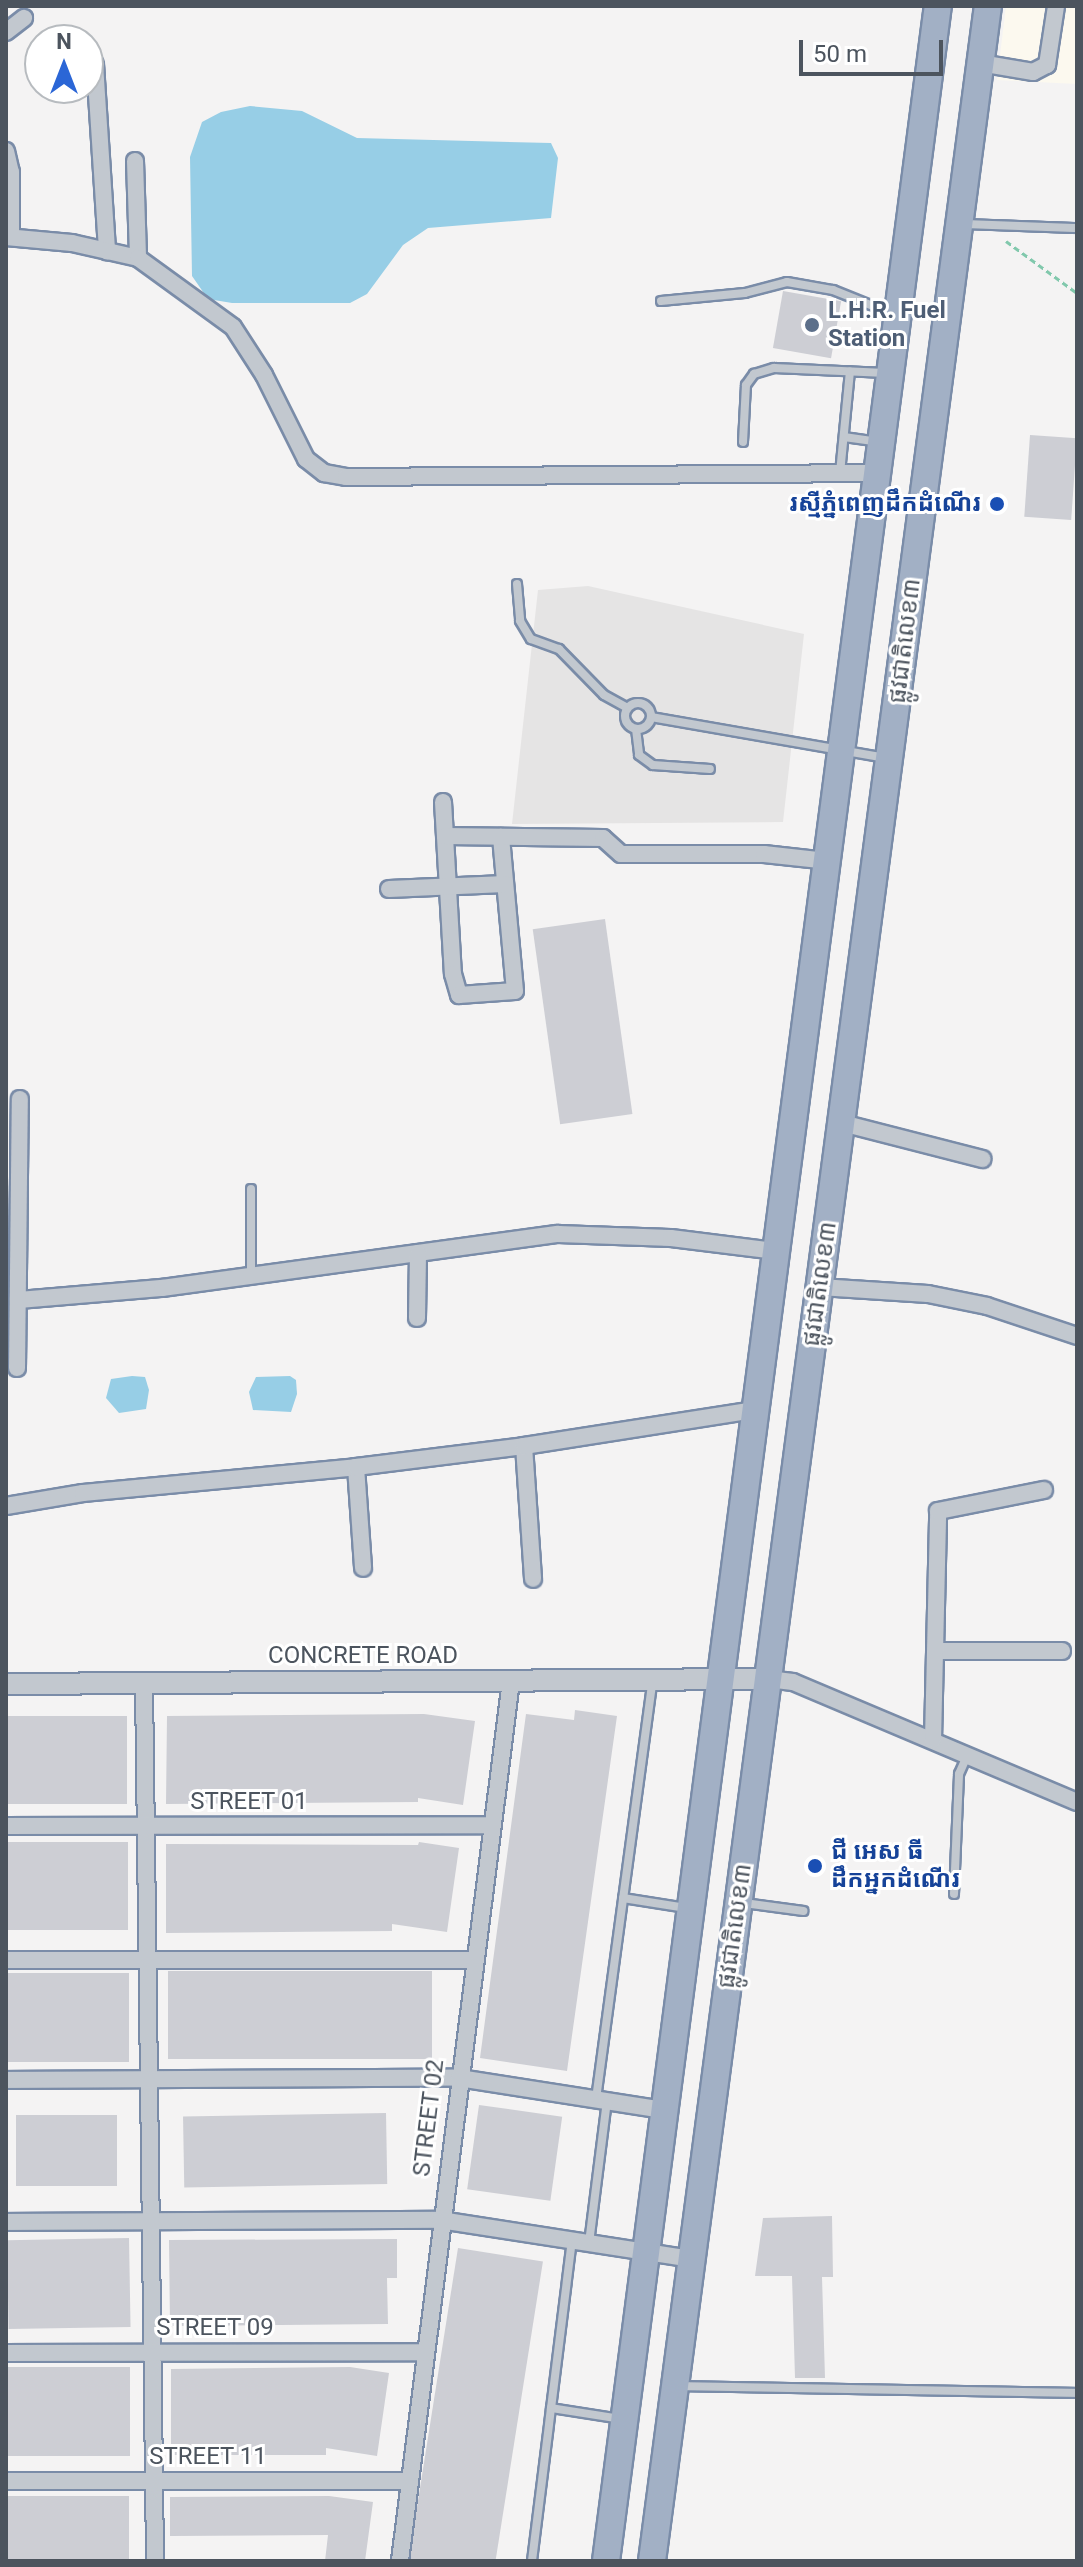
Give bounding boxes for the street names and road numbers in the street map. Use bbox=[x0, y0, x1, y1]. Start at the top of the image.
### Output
street label: ផ្លូវជាតិលេខ៣ bbox=[883, 577, 927, 705]
street label: ផ្លូវជាតិលេខ៣ bbox=[797, 1220, 843, 1348]
street label: CONCRETE ROAD bbox=[268, 1642, 458, 1670]
street label: STREET 01 bbox=[190, 1788, 308, 1816]
street label: ផ្លូវជាតិលេខ៣ bbox=[712, 1862, 758, 1990]
street label: STREET 02 bbox=[408, 2058, 450, 2178]
street label: STREET 09 bbox=[156, 2314, 274, 2342]
street label: STREET 11 bbox=[149, 2443, 267, 2471]

